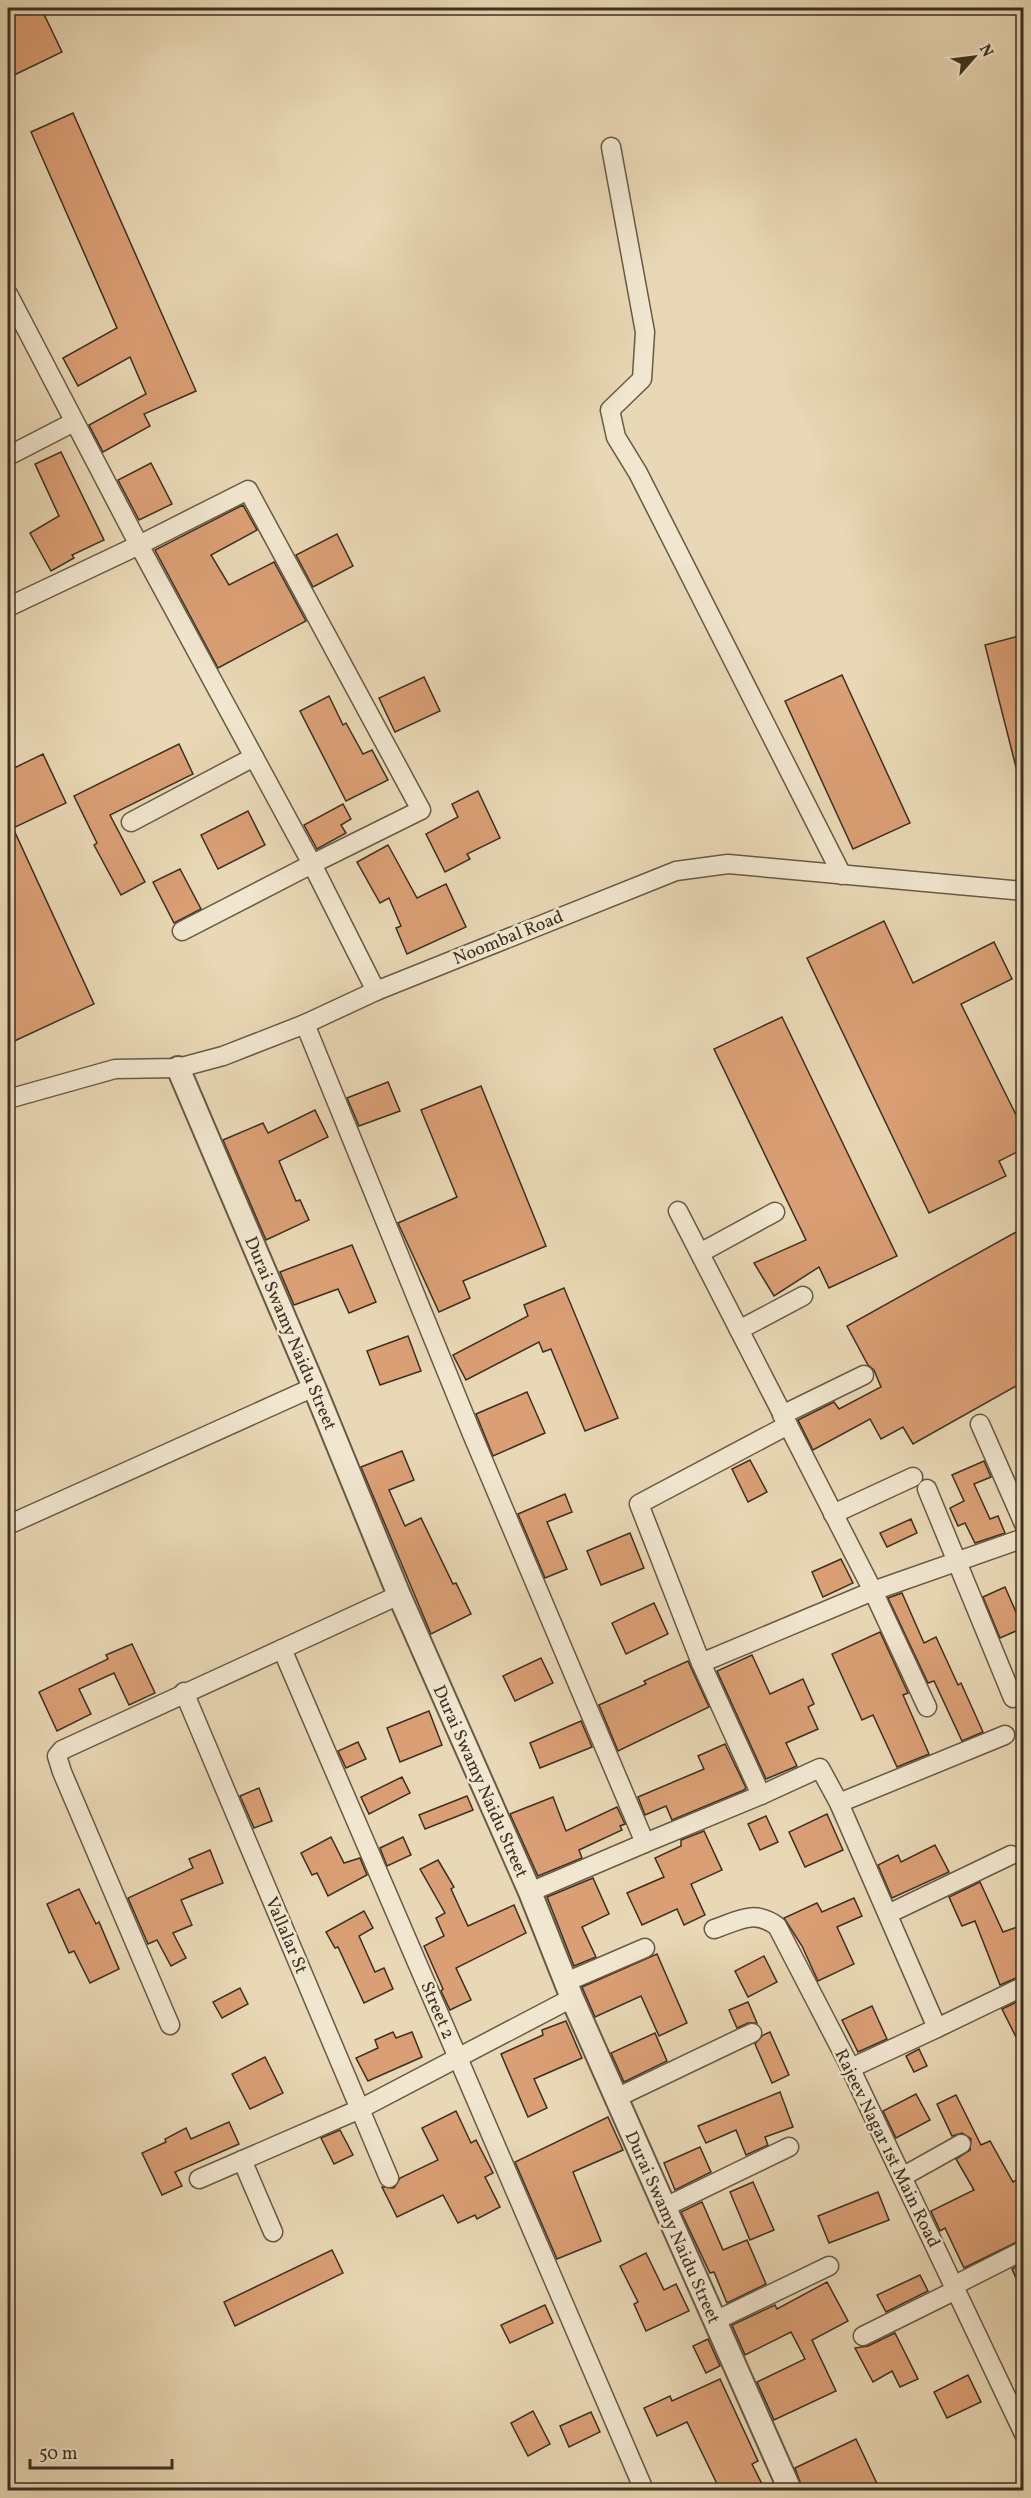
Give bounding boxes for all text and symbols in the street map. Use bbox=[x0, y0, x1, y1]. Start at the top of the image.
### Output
north arrow bbox=[944, 27, 1004, 87]
text: N bbox=[973, 41, 998, 62]
street label: Noombal Road bbox=[450, 905, 567, 972]
street label: Durai Swamy Naidu Street bbox=[237, 1233, 342, 1434]
street label: Durai Swamy Naidu Street bbox=[426, 1681, 533, 1882]
street label: Vallalar St bbox=[258, 1893, 313, 1978]
street label: Street 2 bbox=[413, 1978, 460, 2043]
street label: Rajeev Nagar 1st Main Road bbox=[828, 2045, 946, 2252]
street label: Durai Swamy Naidu Street bbox=[618, 2127, 725, 2328]
scale bar bbox=[30, 2432, 172, 2470]
text: 50 m bbox=[39, 2442, 78, 2467]

